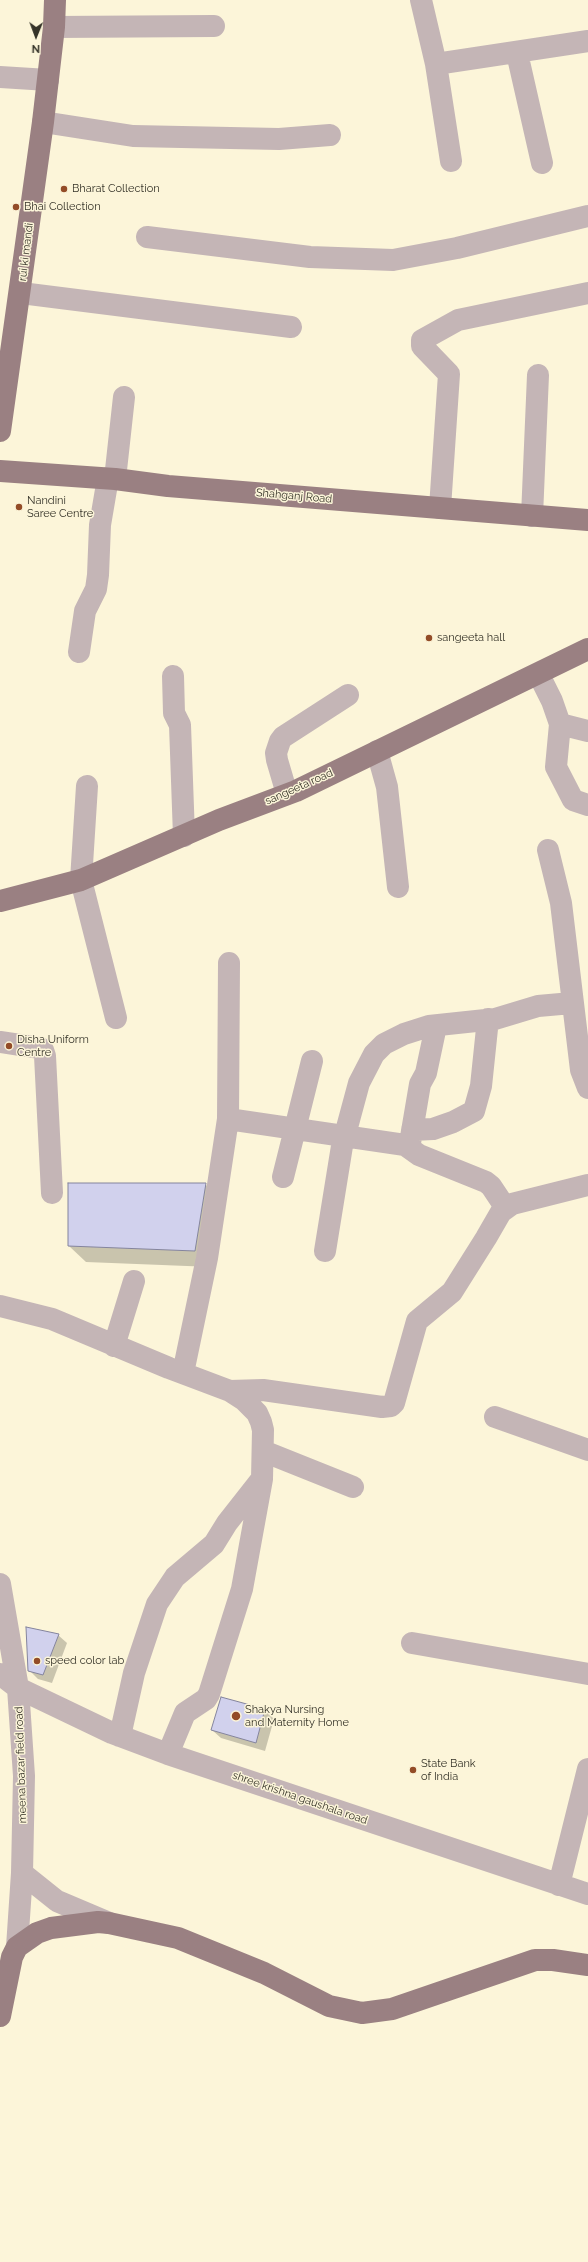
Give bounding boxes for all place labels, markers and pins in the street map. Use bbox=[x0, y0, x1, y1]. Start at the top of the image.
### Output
place label: Bharat Collection bbox=[72, 182, 160, 196]
marker: Bharat Collection bbox=[59, 184, 69, 194]
place label: Bhai Collection bbox=[24, 200, 101, 214]
marker: Bhai Collection bbox=[11, 202, 21, 212]
place label: Nandini Saree Centre bbox=[27, 494, 93, 520]
marker: Nandini Saree Centre bbox=[14, 502, 24, 512]
place label: sangeeta hall bbox=[437, 631, 505, 645]
marker: sangeeta hall bbox=[424, 633, 434, 643]
place label: Disha Uniform Centre bbox=[17, 1033, 89, 1059]
marker: Disha Uniform Centre bbox=[4, 1041, 14, 1051]
place label: speed color lab bbox=[45, 1654, 124, 1668]
marker: speed color lab bbox=[32, 1656, 42, 1666]
place label: Shakya Nursing and Maternity Home bbox=[245, 1703, 349, 1729]
marker: Shakya Nursing and Maternity Home bbox=[230, 1710, 242, 1722]
place label: State Bank of India bbox=[421, 1757, 476, 1783]
marker: State Bank of India bbox=[408, 1765, 418, 1775]

